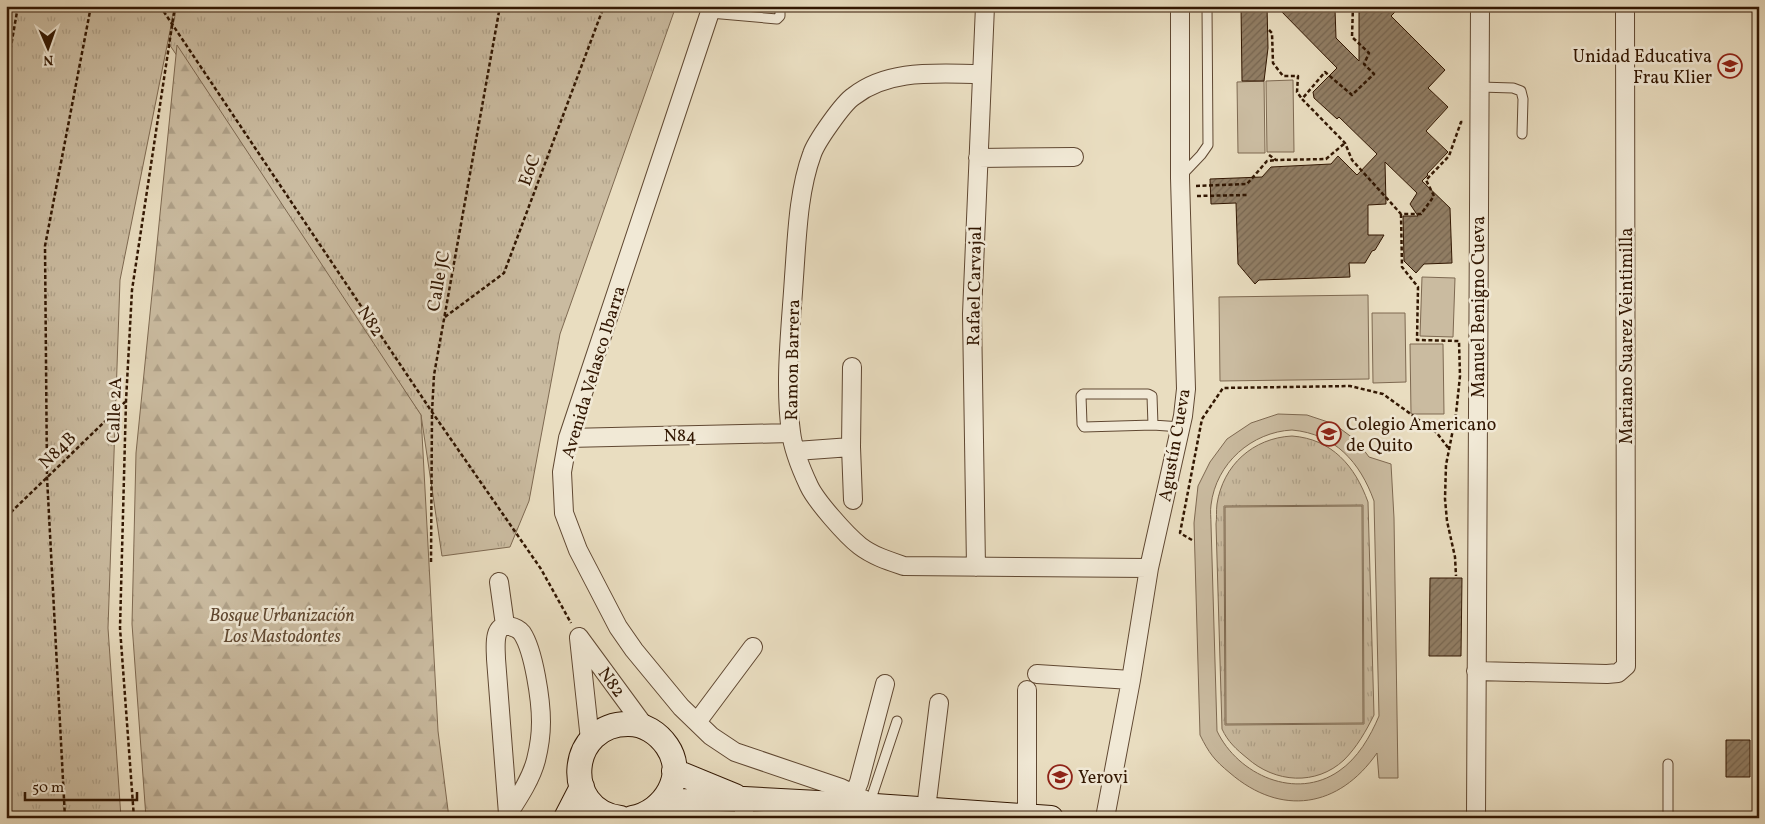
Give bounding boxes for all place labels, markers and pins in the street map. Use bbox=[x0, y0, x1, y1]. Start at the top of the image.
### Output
place label: Unidad Educativa Frau Klier bbox=[1573, 45, 1712, 91]
school or university icon: Unidad Educativa Frau Klier bbox=[1717, 53, 1743, 79]
place label: Colegio Americano de Quito bbox=[1346, 413, 1496, 459]
school or university icon: Colegio Americano de Quito bbox=[1316, 421, 1342, 447]
school or university icon: Yerovi bbox=[1047, 764, 1073, 790]
place label: Yerovi bbox=[1078, 766, 1128, 791]

